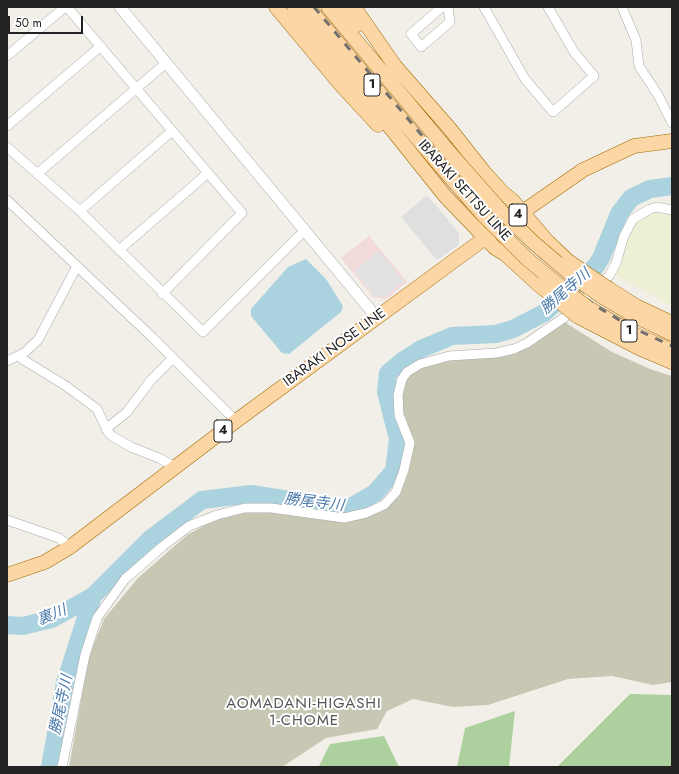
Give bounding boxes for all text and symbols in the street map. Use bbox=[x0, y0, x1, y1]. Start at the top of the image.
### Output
scale bar bbox=[10, 8, 85, 34]
text: 50 m bbox=[15, 14, 42, 32]
road number: 1 bbox=[364, 74, 380, 96]
street label: IBARAKI SETTSU LINE bbox=[414, 137, 514, 245]
road number: 4 bbox=[509, 204, 527, 226]
water label: 勝尾寺川 bbox=[537, 266, 595, 318]
street label: IBARAKI NOSE LINE bbox=[280, 305, 390, 391]
road number: 1 bbox=[621, 320, 637, 342]
road number: 4 bbox=[214, 420, 232, 442]
water label: 勝尾寺川 bbox=[283, 490, 345, 516]
water label: 裏川 bbox=[35, 602, 69, 630]
water label: 勝尾寺川 bbox=[47, 674, 77, 736]
district label: AOMADANI-HIGASHI 1-CHOME bbox=[226, 695, 382, 730]

